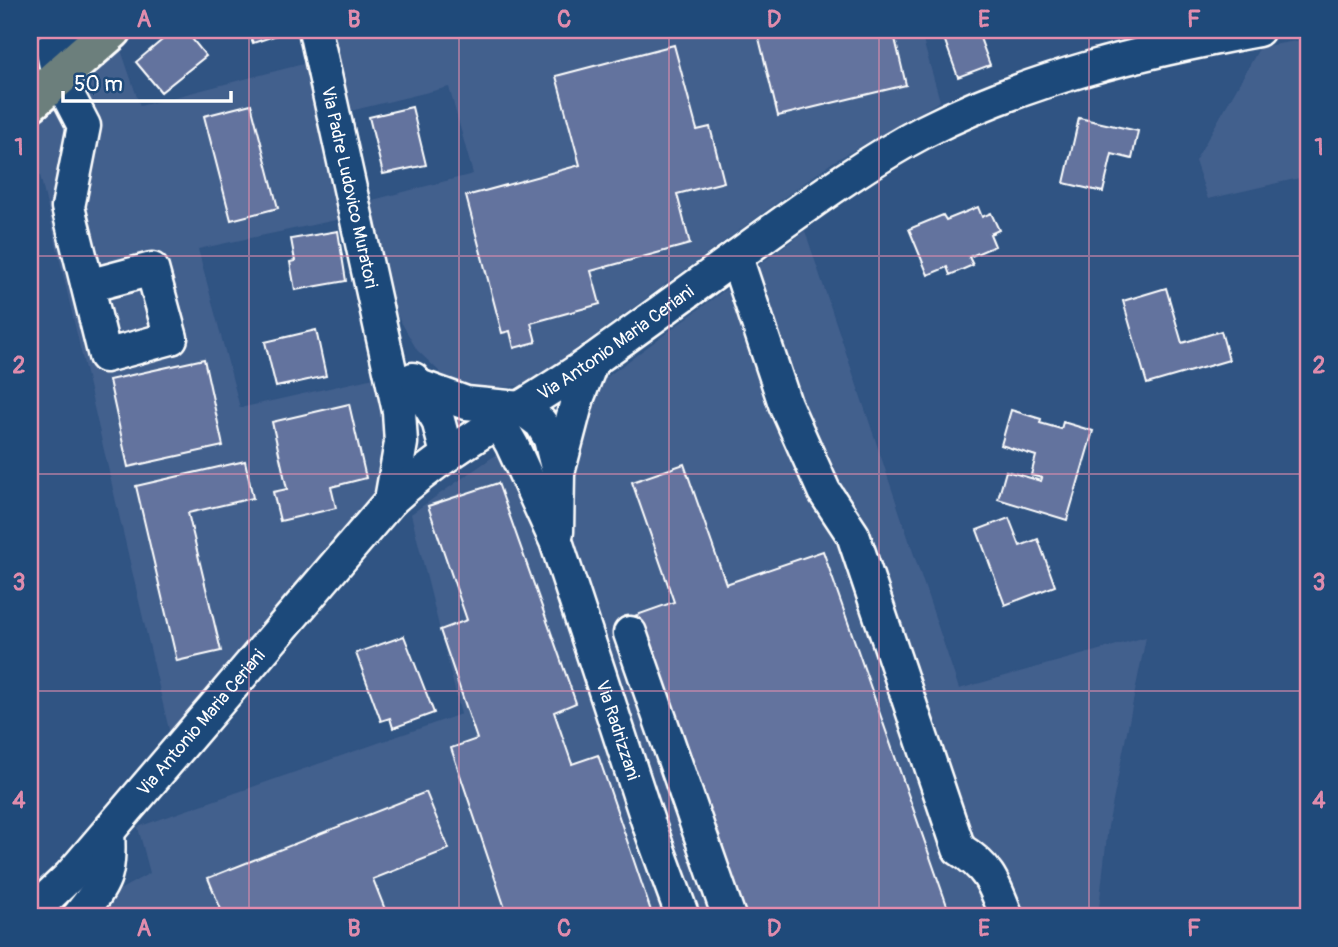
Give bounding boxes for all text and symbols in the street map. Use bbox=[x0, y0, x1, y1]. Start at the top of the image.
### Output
text: A bbox=[137, 5, 152, 34]
text: B bbox=[347, 5, 361, 34]
text: C bbox=[557, 5, 571, 34]
text: D bbox=[767, 5, 781, 34]
text: E bbox=[978, 5, 990, 34]
text: F bbox=[1187, 5, 1201, 34]
scale bar bbox=[63, 60, 231, 104]
text: 50 m bbox=[74, 71, 123, 98]
street label: Via Padre Ludovico Muratori bbox=[316, 84, 383, 290]
text: 1 bbox=[15, 133, 24, 162]
text: 1 bbox=[1315, 133, 1324, 162]
street label: Via Antonio Maria Ceriani bbox=[533, 280, 698, 406]
text: 2 bbox=[13, 351, 26, 380]
text: 2 bbox=[1313, 351, 1326, 380]
text: 3 bbox=[13, 568, 25, 597]
text: 3 bbox=[1313, 568, 1325, 597]
street label: Via Antonio Maria Ceriani bbox=[132, 644, 270, 801]
street label: Via Radrizzani bbox=[591, 677, 645, 783]
text: 4 bbox=[12, 786, 26, 815]
text: 4 bbox=[1312, 786, 1326, 815]
text: A bbox=[137, 914, 152, 943]
text: B bbox=[347, 914, 361, 943]
text: C bbox=[557, 914, 571, 943]
text: D bbox=[767, 914, 781, 943]
text: E bbox=[978, 914, 990, 943]
text: F bbox=[1187, 914, 1201, 943]

